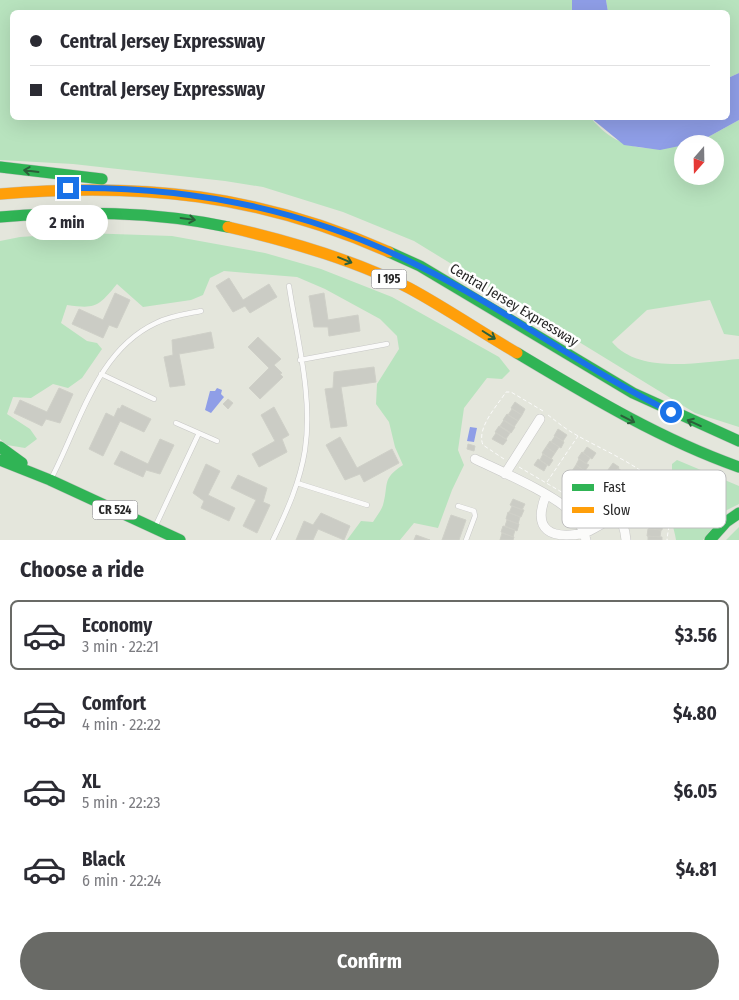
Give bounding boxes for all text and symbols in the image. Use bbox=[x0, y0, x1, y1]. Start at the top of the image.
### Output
text: Central Jersey Expressway bbox=[60, 30, 265, 53]
text: Central Jersey Expressway bbox=[60, 78, 265, 101]
north arrow bbox=[674, 135, 724, 185]
map controls bbox=[674, 135, 724, 185]
one-way arrow bbox=[23, 166, 39, 176]
route end bbox=[57, 177, 79, 199]
callout: 2 min bbox=[27, 206, 109, 240]
text: 2 min bbox=[49, 213, 85, 232]
one-way arrow bbox=[180, 214, 196, 224]
one-way arrow bbox=[337, 256, 352, 265]
street label: Central Jersey Expressway bbox=[447, 260, 582, 350]
road number: I 195 bbox=[372, 270, 406, 288]
one-way arrow bbox=[481, 330, 495, 340]
route start bbox=[660, 401, 682, 423]
one-way arrow bbox=[620, 415, 635, 424]
one-way arrow bbox=[687, 417, 702, 427]
legend bbox=[562, 470, 726, 528]
text: Fast bbox=[603, 479, 626, 496]
road number: CR 524 bbox=[92, 500, 138, 520]
text: Slow bbox=[603, 502, 630, 519]
text: Choose a ride bbox=[20, 556, 144, 583]
icon: car bbox=[22, 613, 67, 658]
text: Economy bbox=[82, 614, 152, 637]
text: $3.56 bbox=[675, 624, 717, 647]
text: 3 min · 22:21 bbox=[82, 637, 159, 656]
icon: car bbox=[22, 691, 67, 736]
text: Comfort bbox=[82, 692, 146, 715]
text: $4.80 bbox=[673, 702, 717, 725]
text: 4 min · 22:22 bbox=[82, 715, 161, 734]
icon: car bbox=[22, 769, 67, 814]
text: XL bbox=[82, 770, 101, 793]
text: $6.05 bbox=[674, 780, 717, 803]
text: 5 min · 22:23 bbox=[82, 793, 161, 812]
icon: car bbox=[22, 847, 67, 892]
text: Black bbox=[82, 848, 125, 871]
text: $4.81 bbox=[676, 858, 717, 881]
text: 6 min · 22:24 bbox=[82, 871, 161, 890]
button: Confirm bbox=[20, 932, 719, 990]

